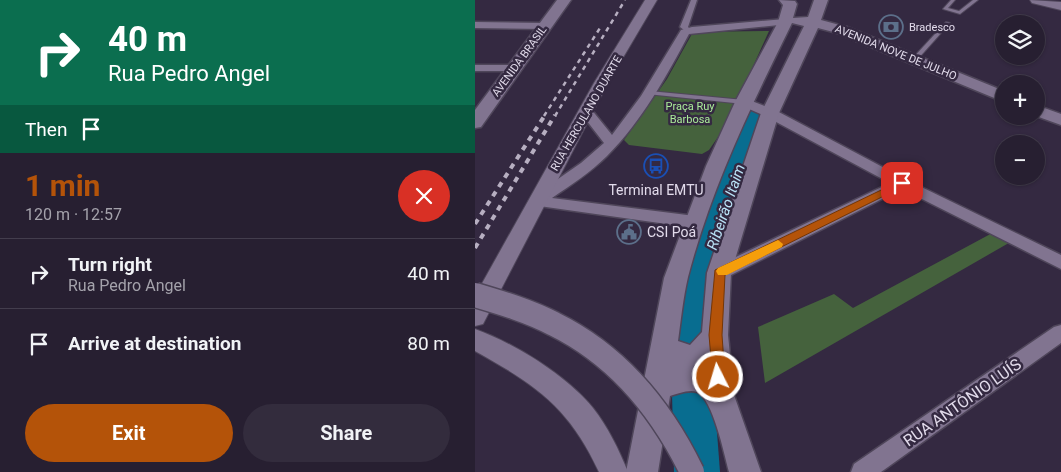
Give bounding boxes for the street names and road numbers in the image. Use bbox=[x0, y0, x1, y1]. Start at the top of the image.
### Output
street label: AVENIDA NOVE DE JULHO bbox=[833, 22, 958, 83]
street label: AVENIDA BRASIL bbox=[489, 23, 549, 99]
street label: RUA HERCULANO DUARTE bbox=[548, 53, 625, 173]
street label: RUA ANTÔNIO LUÍS bbox=[899, 354, 1025, 450]

